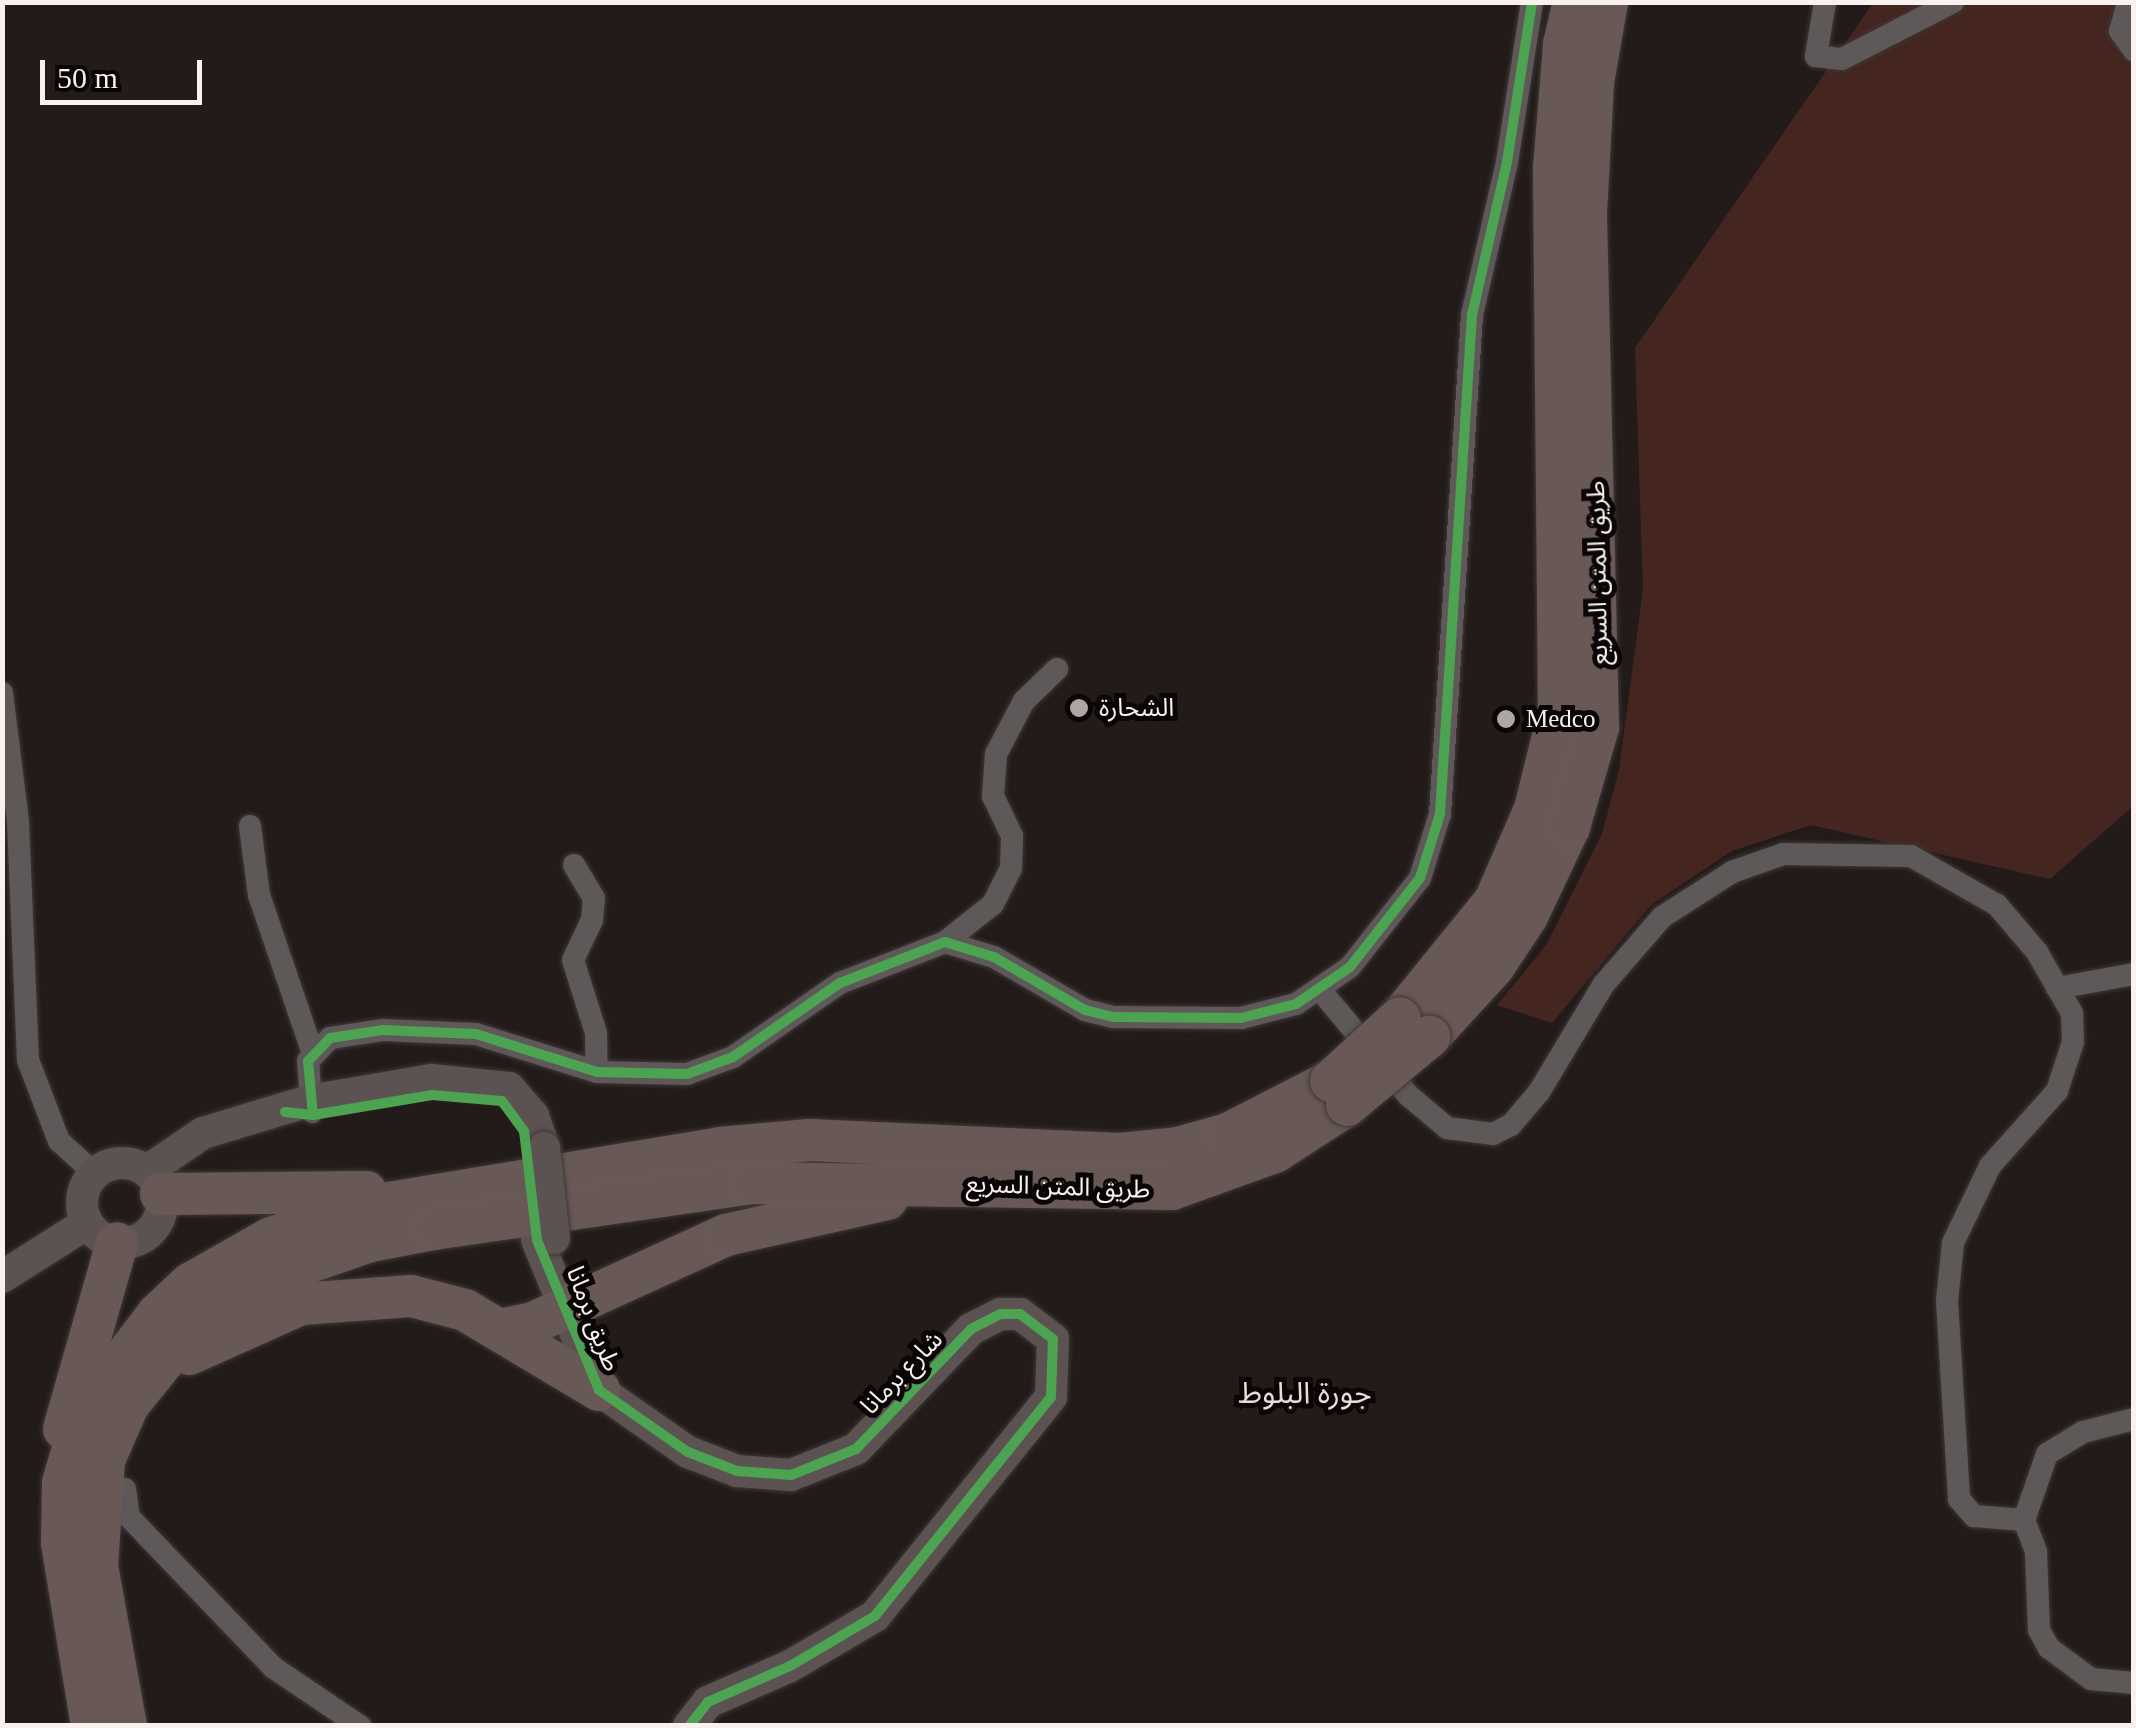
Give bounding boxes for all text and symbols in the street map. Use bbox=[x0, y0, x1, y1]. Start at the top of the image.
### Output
scale bar bbox=[45, 40, 208, 102]
text: 50 m bbox=[57, 61, 118, 94]
street label: طريق المتن السريع bbox=[1581, 481, 1615, 665]
place label: الشحارة bbox=[1099, 693, 1174, 723]
marker: الشحارة bbox=[1068, 697, 1090, 719]
place label: Medco bbox=[1526, 704, 1595, 734]
marker: Medco bbox=[1495, 708, 1517, 730]
street label: طريق المتن السريع bbox=[965, 1169, 1151, 1205]
street label: طريق برمانا bbox=[559, 1262, 627, 1376]
street label: شارع برمانا bbox=[855, 1325, 949, 1421]
district label: جورة البلوط bbox=[1238, 1375, 1372, 1411]

